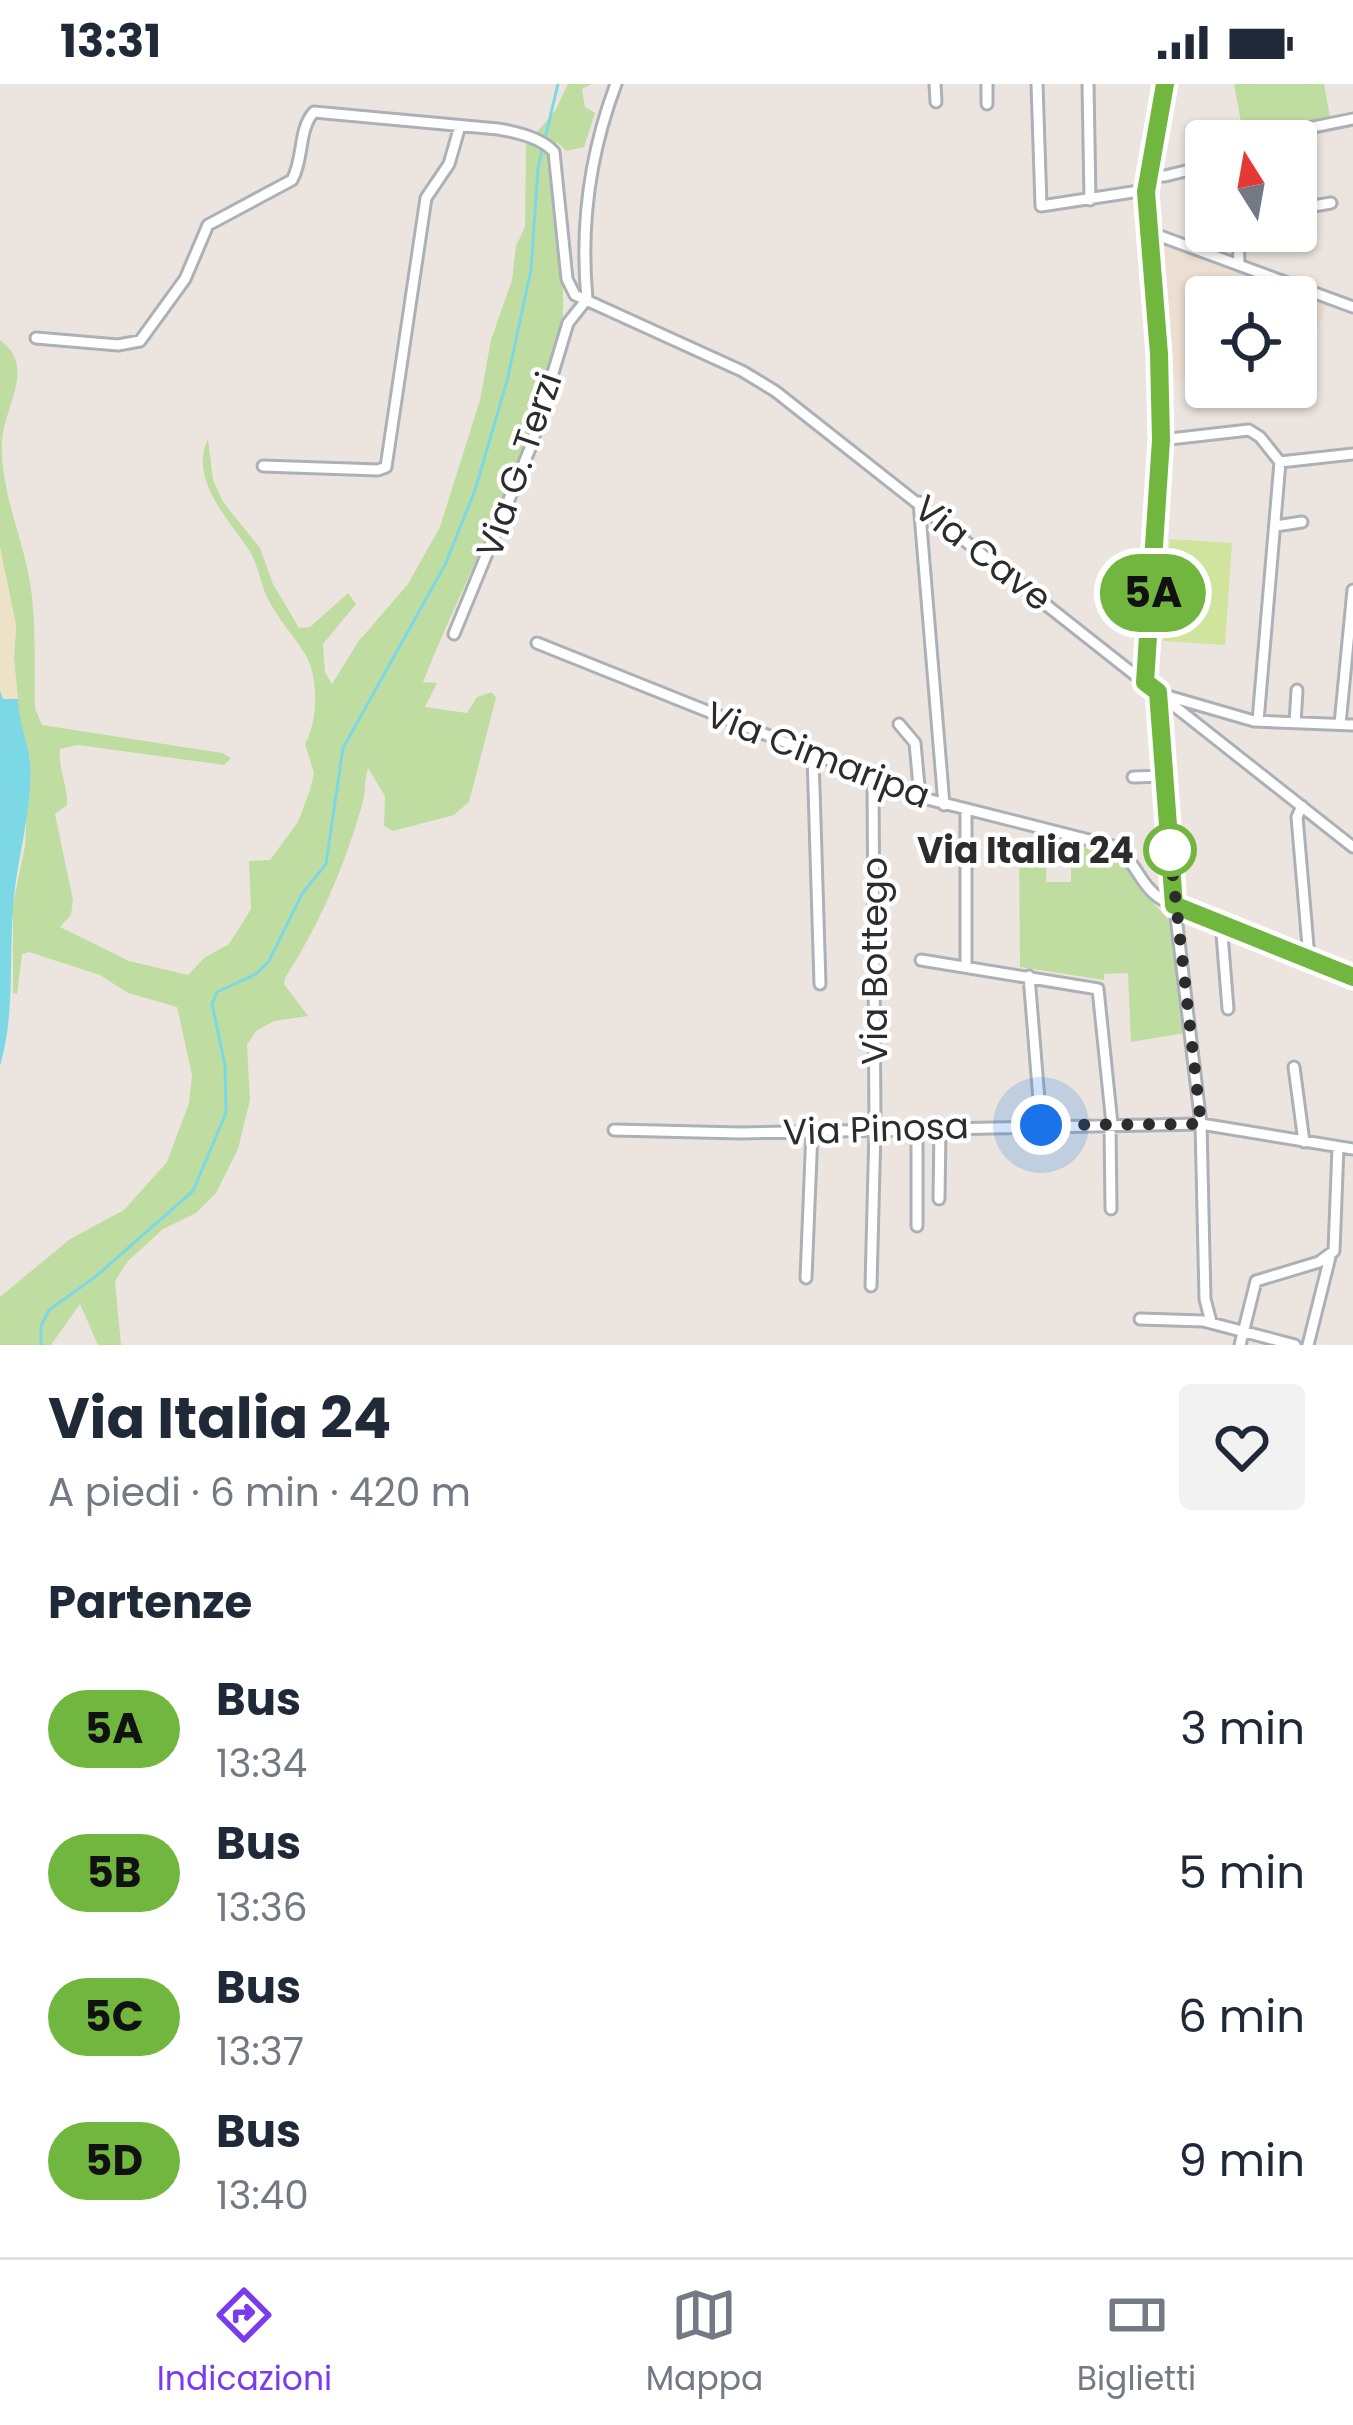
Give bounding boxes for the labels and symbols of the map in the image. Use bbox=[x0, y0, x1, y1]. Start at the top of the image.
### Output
north arrow bbox=[1185, 120, 1317, 252]
street label: Via G. Terzi bbox=[464, 366, 574, 564]
street label: Via Cave bbox=[904, 483, 1062, 623]
line badge: 5A bbox=[1099, 554, 1207, 632]
street label: Via Cimaripa bbox=[699, 689, 937, 821]
place label: Via Italia 24 bbox=[917, 825, 1134, 876]
marker: Via Italia 24 bbox=[1145, 825, 1195, 875]
street label: Via Bottego bbox=[849, 857, 900, 1065]
your location bbox=[1011, 1095, 1071, 1155]
street label: Via Pinosa bbox=[782, 1100, 970, 1158]

